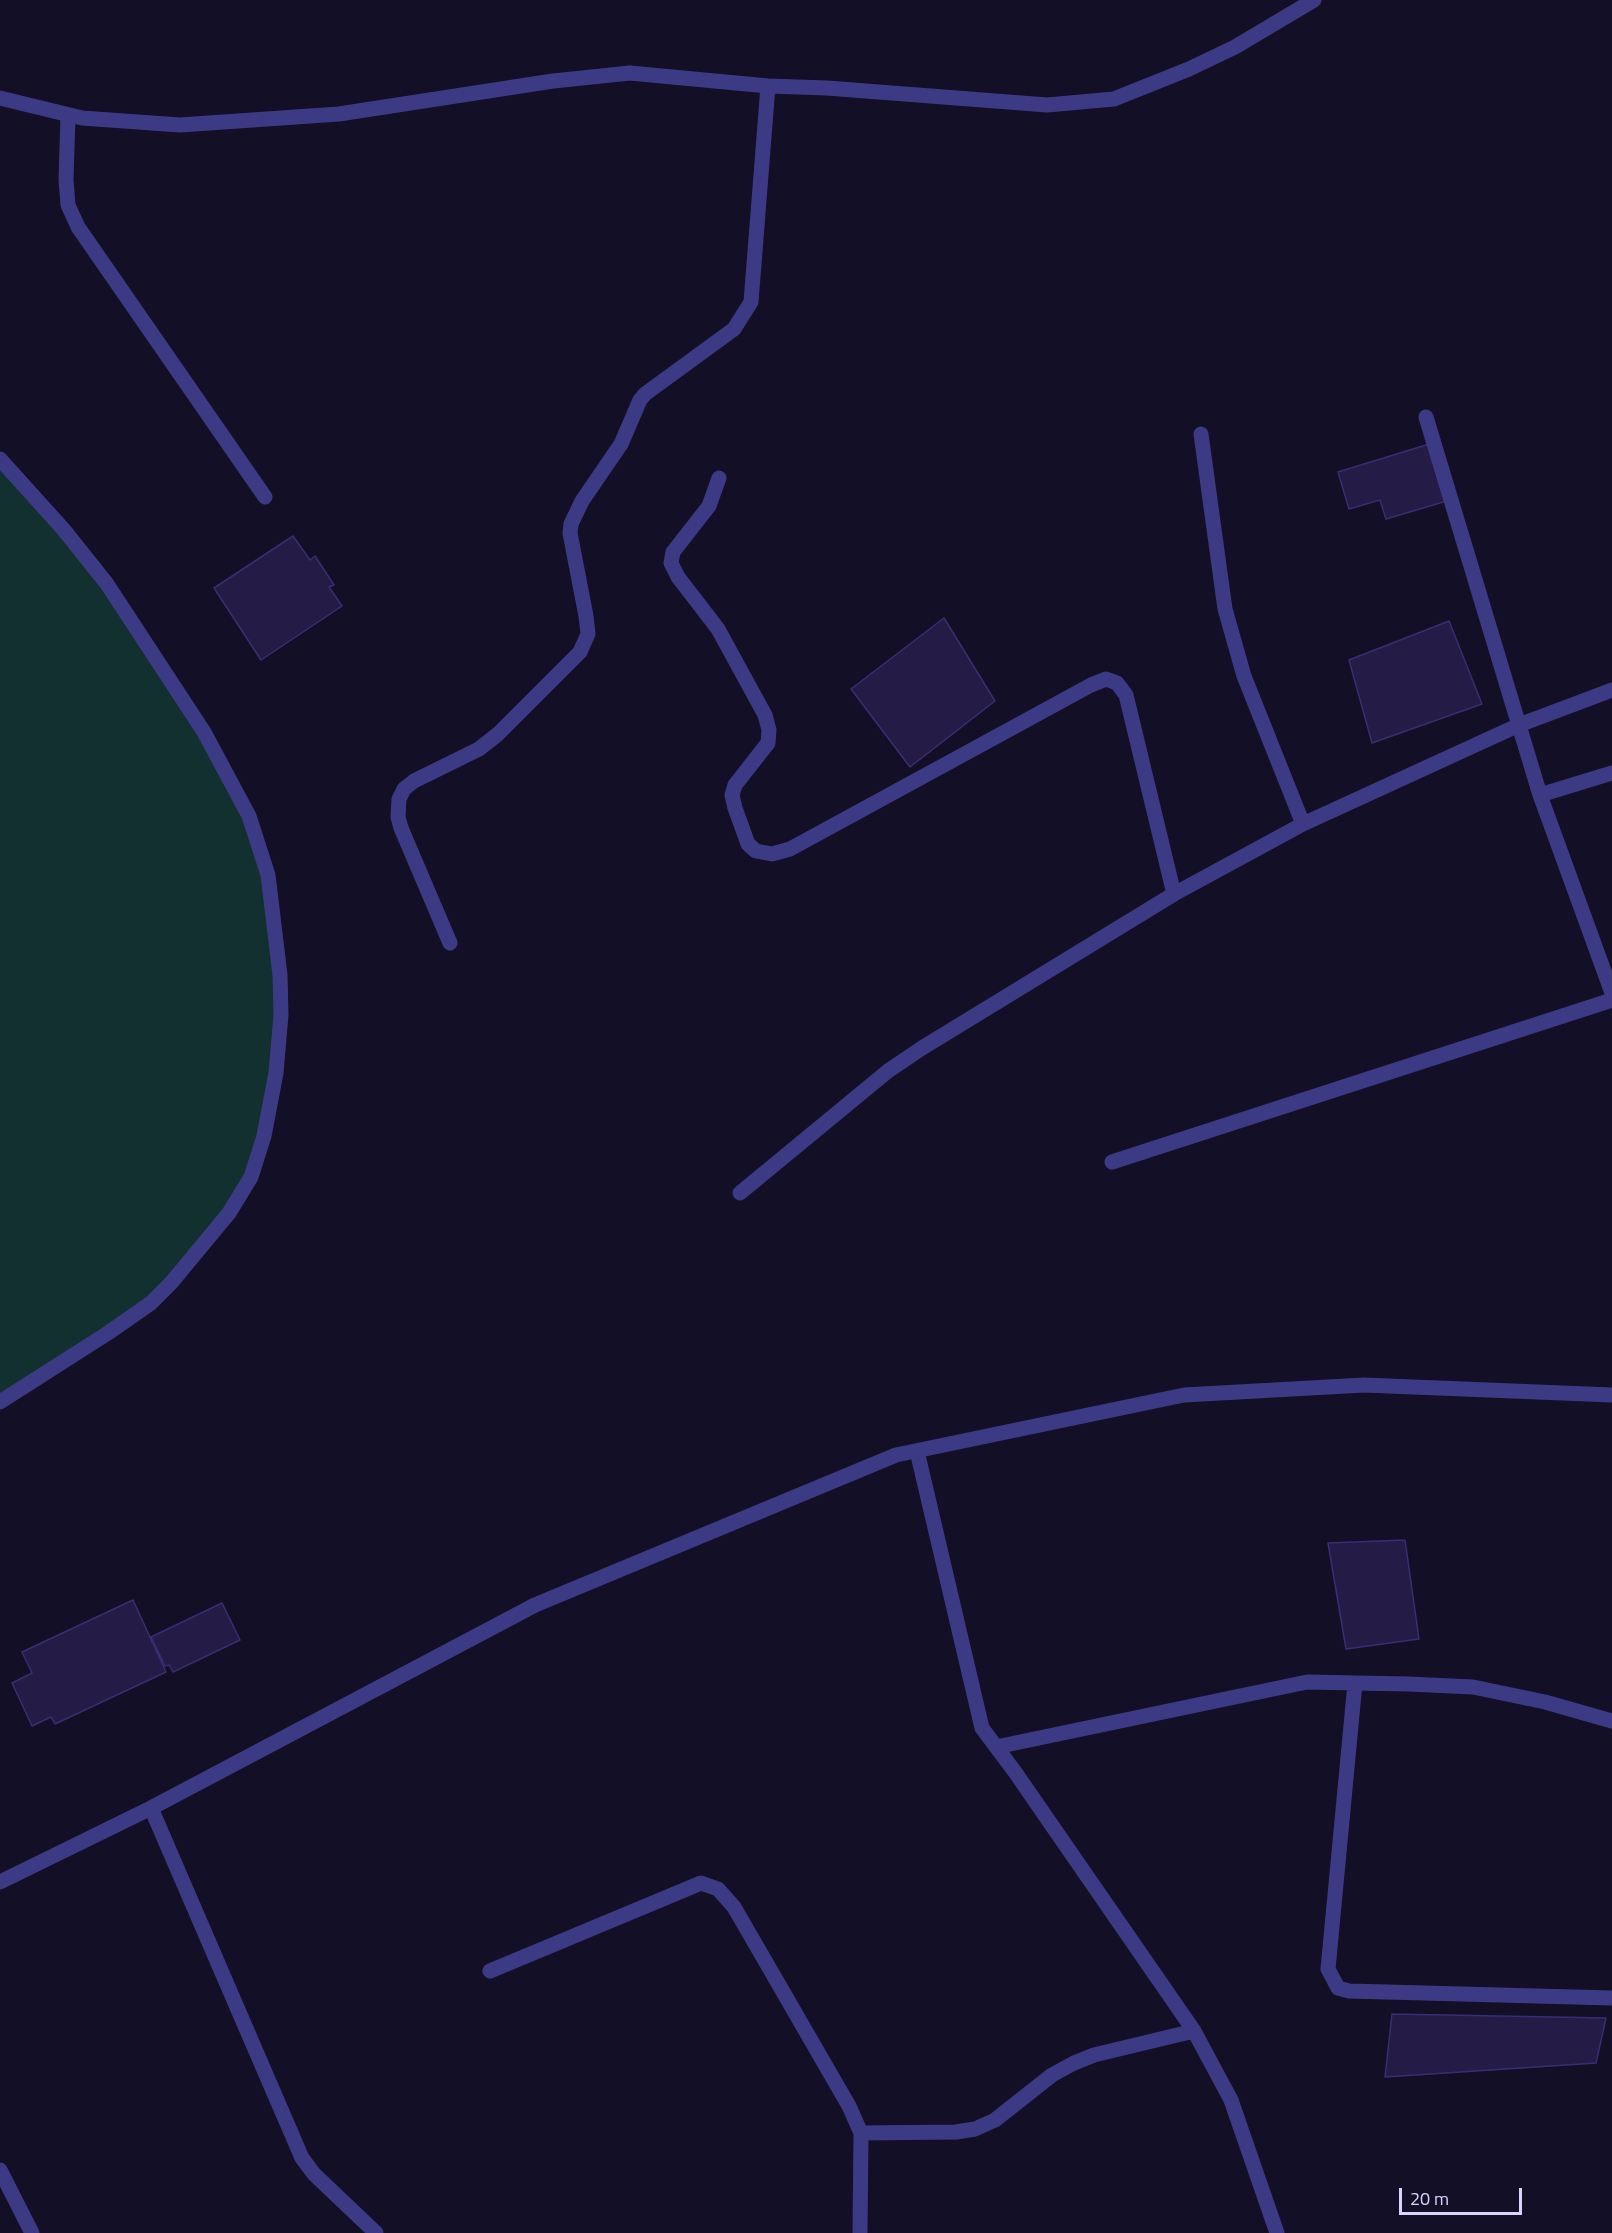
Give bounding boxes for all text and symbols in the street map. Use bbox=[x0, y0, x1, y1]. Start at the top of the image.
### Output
scale bar bbox=[1402, 2176, 1525, 2214]
text: 20 m bbox=[1410, 2185, 1449, 2212]

